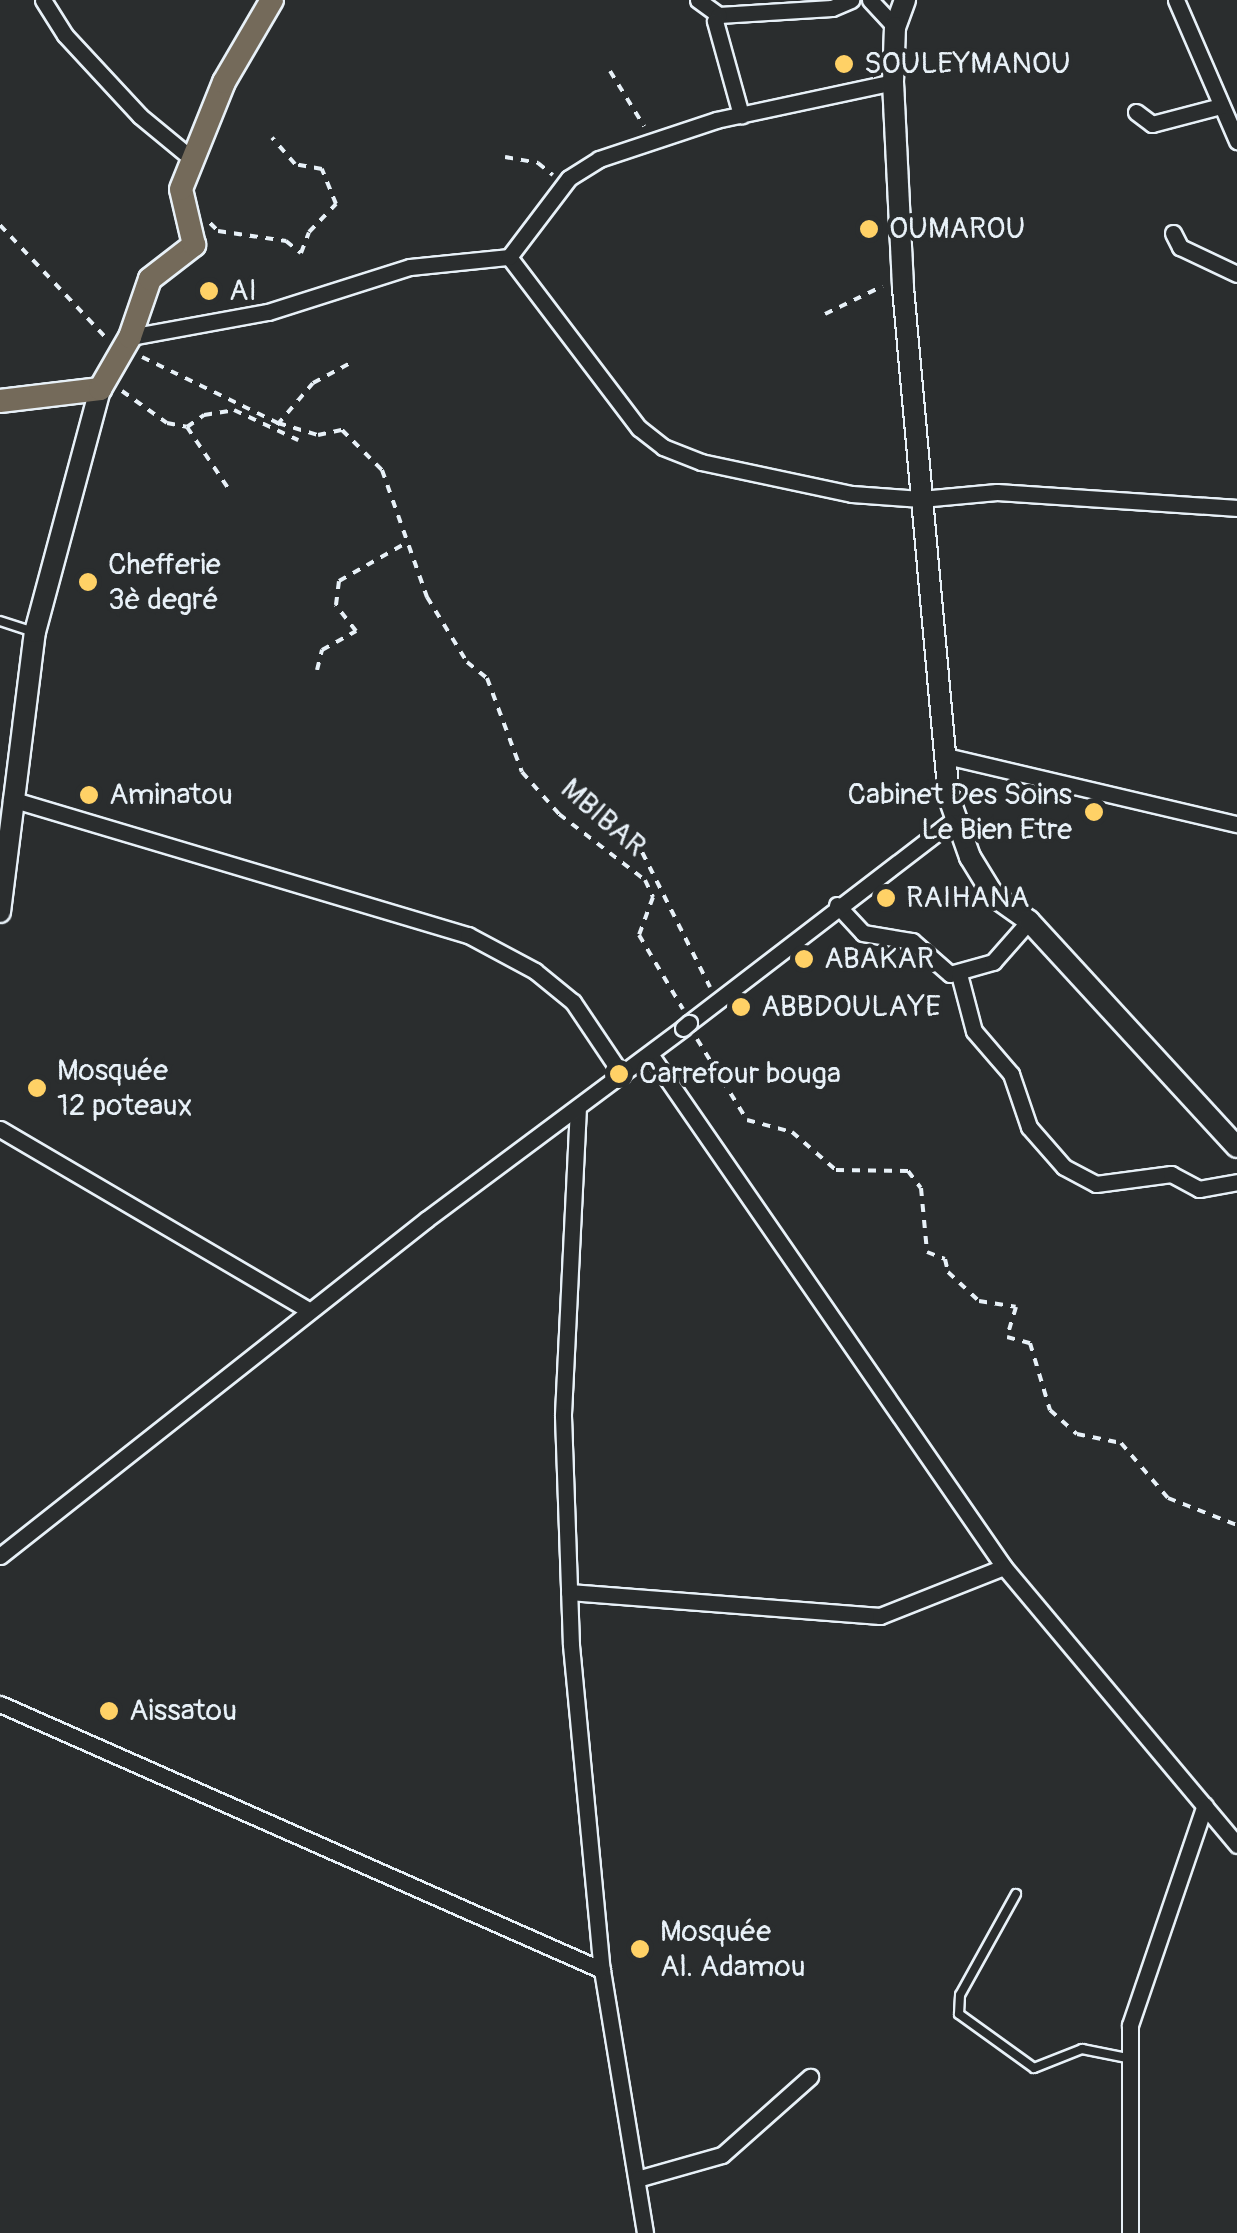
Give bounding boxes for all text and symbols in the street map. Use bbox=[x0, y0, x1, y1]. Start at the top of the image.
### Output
place label: SOULEYMANOU bbox=[864, 46, 1071, 82]
marker: SOULEYMANOU bbox=[833, 53, 855, 75]
place label: OUMAROU bbox=[889, 211, 1025, 247]
marker: OUMAROU bbox=[858, 218, 880, 240]
place label: AI bbox=[229, 273, 257, 309]
marker: AI bbox=[198, 280, 220, 302]
place label: Chefferie 3è degré bbox=[108, 547, 221, 618]
marker: Chefferie 3è degré bbox=[77, 571, 99, 593]
street label: MBIBAR bbox=[553, 771, 653, 865]
place label: Aminatou bbox=[109, 777, 233, 813]
place label: Cabinet Des Soins Le Bien Etre bbox=[847, 777, 1072, 848]
marker: Aminatou bbox=[78, 784, 100, 806]
marker: Cabinet Des Soins Le Bien Etre bbox=[1081, 799, 1107, 825]
place label: RAIHANA bbox=[906, 880, 1030, 916]
marker: RAIHANA bbox=[875, 887, 897, 909]
place label: ABAKAR bbox=[824, 941, 934, 977]
marker: ABAKAR bbox=[793, 948, 815, 970]
place label: ABBDOULAYE bbox=[761, 989, 941, 1025]
marker: ABBDOULAYE bbox=[730, 996, 752, 1018]
place label: Mosquée 12 poteaux bbox=[57, 1053, 193, 1124]
place label: Carrefour bouga bbox=[639, 1056, 841, 1092]
marker: Carrefour bouga bbox=[608, 1063, 630, 1085]
marker: Mosquée 12 poteaux bbox=[26, 1077, 48, 1099]
place label: Aissatou bbox=[129, 1693, 237, 1729]
marker: Aissatou bbox=[98, 1700, 120, 1722]
place label: Mosquée Al. Adamou bbox=[660, 1914, 806, 1984]
marker: Mosquée Al. Adamou bbox=[629, 1938, 651, 1960]

